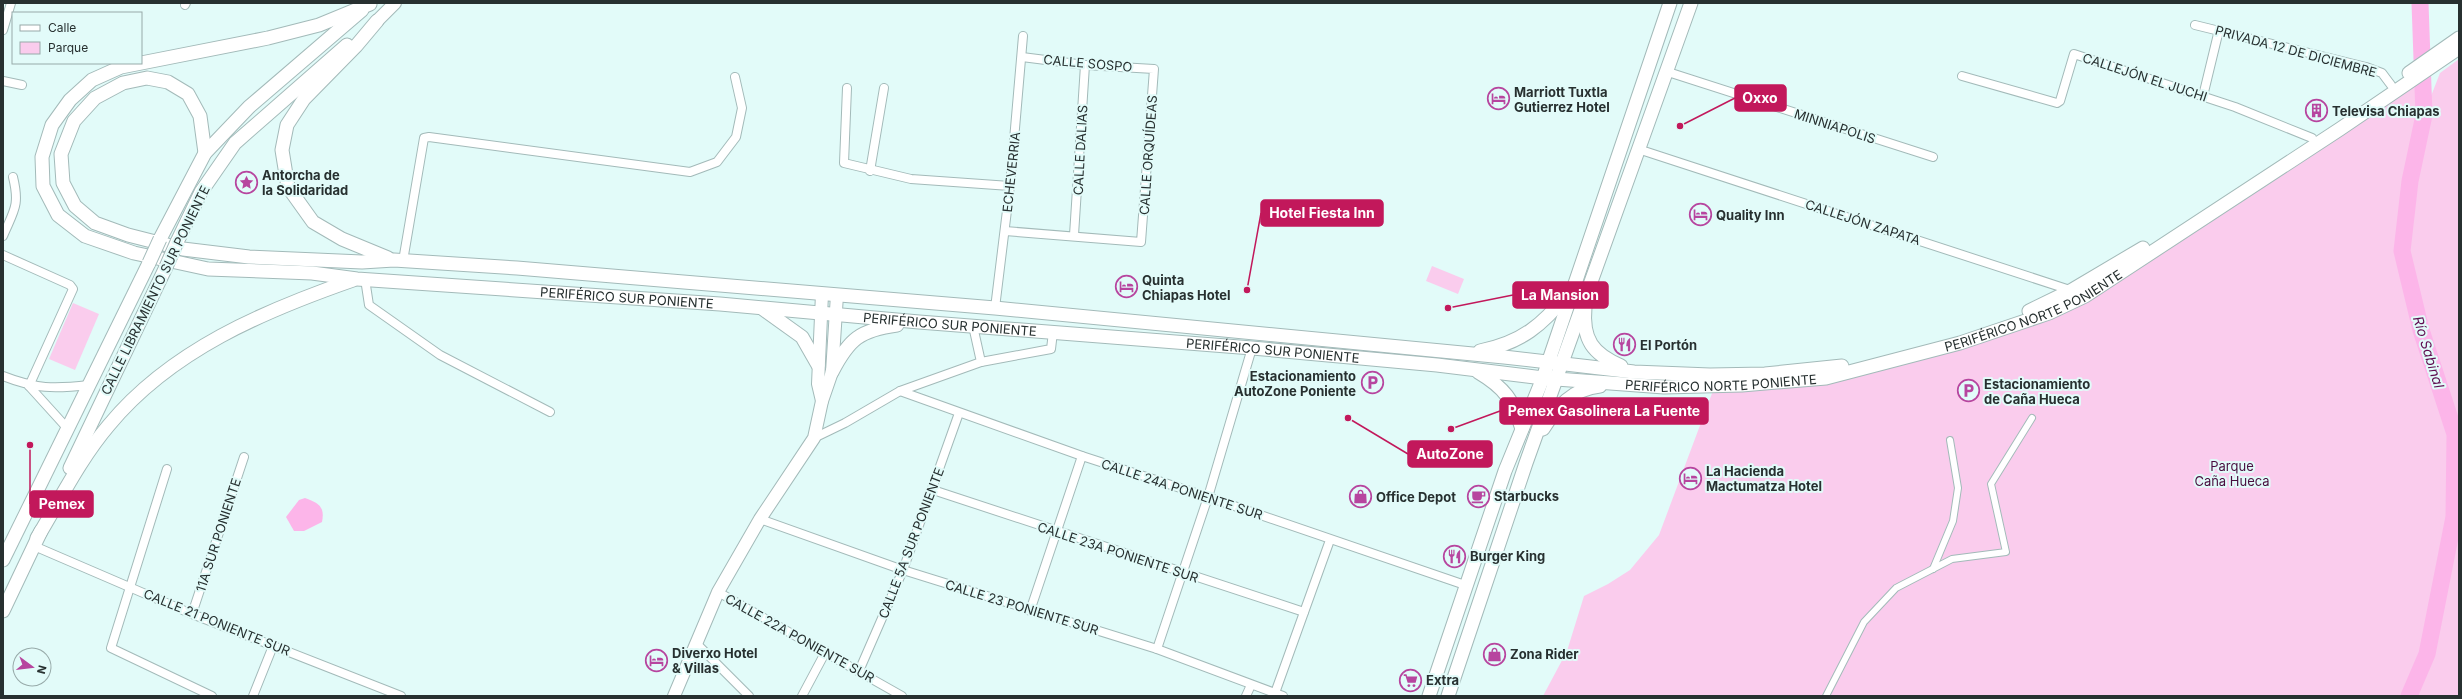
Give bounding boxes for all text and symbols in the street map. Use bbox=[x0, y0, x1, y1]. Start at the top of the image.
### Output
legend bbox=[12, 12, 142, 64]
text: Calle bbox=[48, 20, 76, 35]
street label: PRIVADA 12 DE DICIEMBRE bbox=[2213, 22, 2379, 80]
text: Parque bbox=[48, 40, 88, 55]
street label: CALLEJÓN EL JUCHI bbox=[2081, 49, 2209, 105]
street label: CALLE SOSPO bbox=[1043, 51, 1133, 75]
place label: Marriott Tuxtla Gutierrez Hotel bbox=[1514, 84, 1610, 115]
callout: Oxxo bbox=[1735, 85, 1786, 111]
hotel icon: Marriott Tuxtla Gutierrez Hotel bbox=[1485, 86, 1511, 112]
text: Oxxo bbox=[1742, 89, 1778, 106]
street label: CALLE ORQUÍDEAS bbox=[1136, 94, 1160, 216]
building icon: Televisa Chiapas bbox=[2303, 98, 2329, 124]
place label: Televisa Chiapas bbox=[2332, 103, 2440, 119]
street label: CALLE DALIAS bbox=[1070, 104, 1090, 196]
street label: MINNIAPOLIS bbox=[1792, 105, 1878, 147]
street label: ECHEVERRIA bbox=[999, 131, 1023, 213]
place label: Antorcha de la Solidaridad bbox=[262, 167, 348, 198]
place icon: Antorcha de la Solidaridad bbox=[233, 169, 259, 195]
street label: CALLE LIBRAMIENTO SUR PONIENTE bbox=[97, 183, 213, 397]
street label: CALLEJÓN ZAPATA bbox=[1803, 196, 1923, 248]
callout: Hotel Fiesta Inn bbox=[1261, 200, 1383, 226]
hotel icon: Quality Inn bbox=[1688, 202, 1714, 228]
text: Hotel Fiesta Inn bbox=[1269, 204, 1375, 221]
place label: Quality Inn bbox=[1716, 207, 1785, 223]
street label: PERIFÉRICO NORTE PONIENTE bbox=[1943, 266, 2125, 355]
place label: Quinta Chiapas Hotel bbox=[1142, 272, 1231, 303]
hotel icon: Quinta Chiapas Hotel bbox=[1113, 274, 1139, 300]
callout: La Mansion bbox=[1513, 282, 1608, 308]
street label: PERIFÉRICO SUR PONIENTE bbox=[540, 284, 714, 312]
text: La Mansion bbox=[1521, 286, 1599, 303]
street label: PERIFÉRICO SUR PONIENTE bbox=[862, 309, 1037, 339]
water label: Río Sabinal bbox=[2410, 314, 2448, 391]
restaurant icon: El Portón bbox=[1611, 332, 1637, 358]
street label: PERIFÉRICO SUR PONIENTE bbox=[1186, 335, 1360, 366]
place label: El Portón bbox=[1640, 337, 1697, 353]
place label: Estacionamiento AutoZone Poniente bbox=[1234, 368, 1356, 399]
parking icon: Estacionamiento AutoZone Poniente bbox=[1359, 370, 1385, 396]
street label: PERIFÉRICO NORTE PONIENTE bbox=[1625, 371, 1817, 395]
place label: Estacionamiento de Caña Hueca bbox=[1984, 376, 2090, 407]
parking icon: Estacionamiento de Caña Hueca bbox=[1956, 378, 1982, 404]
callout: Pemex Gasolinera La Fuente bbox=[1500, 398, 1708, 424]
text: Pemex Gasolinera La Fuente bbox=[1508, 402, 1700, 419]
callout: AutoZone bbox=[1408, 441, 1492, 467]
text: AutoZone bbox=[1416, 445, 1484, 462]
street label: CALLE 24A PONIENTE SUR bbox=[1099, 455, 1265, 523]
park label: Parque Caña Hueca bbox=[2194, 458, 2270, 489]
place label: La Hacienda Mactumatza Hotel bbox=[1706, 463, 1822, 494]
street label: CALLE 5A SUR PONIENTE bbox=[875, 465, 947, 621]
hotel icon: La Hacienda Mactumatza Hotel bbox=[1678, 465, 1704, 491]
street label: 11A SUR PONIENTE bbox=[192, 476, 244, 594]
cafe icon: Starbucks bbox=[1465, 483, 1491, 509]
shop icon: Office Depot bbox=[1347, 484, 1373, 510]
place label: Starbucks bbox=[1494, 488, 1559, 504]
place label: Office Depot bbox=[1376, 489, 1456, 505]
callout: Pemex bbox=[30, 491, 93, 517]
text: Pemex bbox=[39, 495, 85, 512]
street label: CALLE 23A PONIENTE SUR bbox=[1035, 518, 1201, 586]
restaurant icon: Burger King bbox=[1442, 543, 1468, 569]
place label: Burger King bbox=[1470, 548, 1545, 564]
street label: CALLE 23 PONIENTE SUR bbox=[943, 576, 1101, 638]
street label: CALLE 21 PONIENTE SUR bbox=[141, 585, 293, 659]
street label: CALLE 22A PONIENTE SUR bbox=[723, 590, 877, 686]
shop icon: Zona Rider bbox=[1482, 641, 1508, 667]
place label: Diverxo Hotel & Villas bbox=[672, 645, 758, 676]
place label: Zona Rider bbox=[1510, 646, 1579, 662]
north arrow bbox=[12, 647, 52, 687]
hotel icon: Diverxo Hotel & Villas bbox=[643, 647, 669, 673]
text: N bbox=[34, 664, 50, 675]
supermarket icon: Extra bbox=[1398, 667, 1424, 693]
place label: Extra bbox=[1426, 672, 1459, 688]

